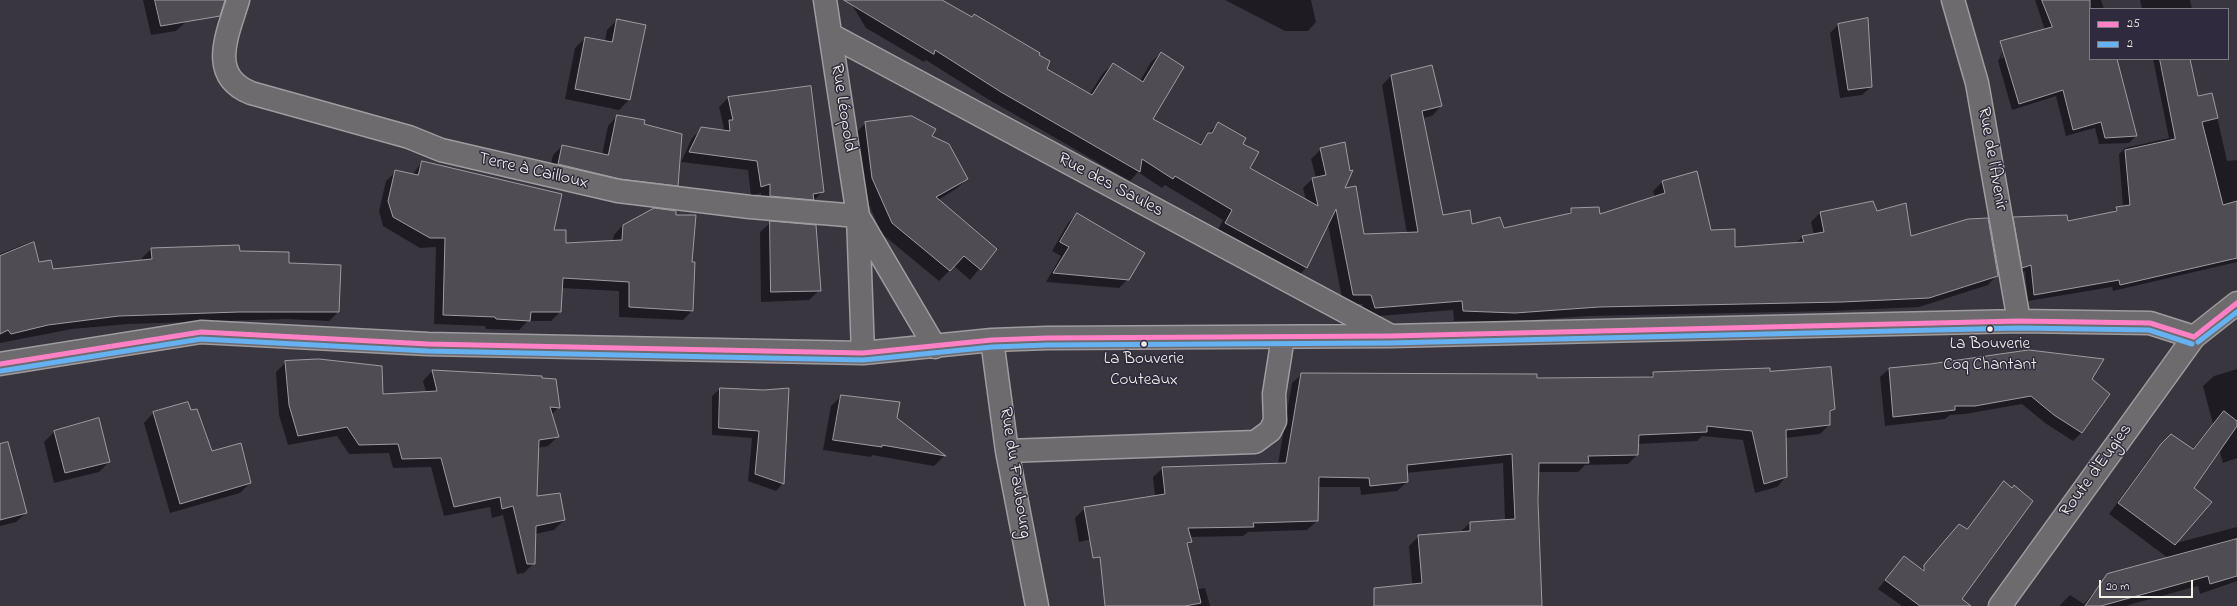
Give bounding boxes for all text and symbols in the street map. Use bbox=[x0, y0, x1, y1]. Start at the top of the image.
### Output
legend bbox=[2089, 8, 2229, 60]
text: 25 bbox=[2127, 15, 2140, 33]
text: 2 bbox=[2127, 35, 2133, 53]
street label: Rue Léopold bbox=[824, 63, 860, 153]
street label: Rue de l'Avenir bbox=[1971, 106, 2011, 212]
street label: Terre à Cailloux bbox=[476, 149, 590, 195]
street label: Rue des Saules bbox=[1054, 149, 1166, 223]
marker: La Bouverie Coq Chantant bbox=[1985, 324, 1995, 334]
place label: La Bouverie Coq Chantant bbox=[1943, 335, 2037, 375]
marker: La Bouverie Couteaux bbox=[1139, 339, 1149, 349]
place label: La Bouverie Couteaux bbox=[1104, 350, 1184, 390]
street label: Rue du Faubourg bbox=[993, 406, 1035, 540]
street label: Route d'Eugies bbox=[2056, 420, 2138, 522]
scale bar bbox=[2101, 572, 2195, 598]
text: 20 m bbox=[2106, 578, 2129, 596]

